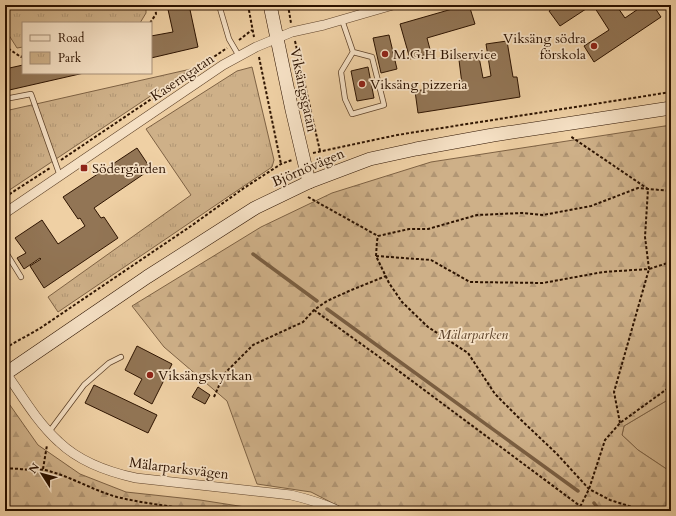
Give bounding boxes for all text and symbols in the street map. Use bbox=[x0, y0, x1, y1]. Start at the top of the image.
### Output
legend bbox=[22, 22, 152, 74]
place label: Viksäng södra förskola bbox=[503, 29, 586, 64]
text: Road bbox=[58, 30, 85, 46]
marker: Viksäng södra förskola bbox=[589, 41, 599, 51]
place label: M.G.H Bilservice bbox=[393, 45, 497, 64]
street label: Viksängsgatan bbox=[285, 46, 322, 134]
street label: Kaserngatan bbox=[147, 49, 218, 106]
marker: M.G.H Bilservice bbox=[380, 49, 390, 59]
text: Park bbox=[58, 50, 82, 66]
place label: Viksäng pizzeria bbox=[370, 75, 467, 94]
marker: Viksäng pizzeria bbox=[357, 79, 367, 89]
street label: Björnövägen bbox=[269, 144, 347, 191]
place label: Södergården bbox=[92, 159, 166, 178]
marker: Södergården bbox=[79, 163, 89, 173]
park label: Mälarparken bbox=[438, 325, 508, 344]
place label: Viksängskyrkan bbox=[158, 366, 253, 385]
marker: Viksängskyrkan bbox=[145, 370, 155, 380]
street label: Mälarparksvägen bbox=[128, 453, 230, 484]
north arrow bbox=[22, 454, 62, 494]
text: N bbox=[25, 460, 43, 477]

